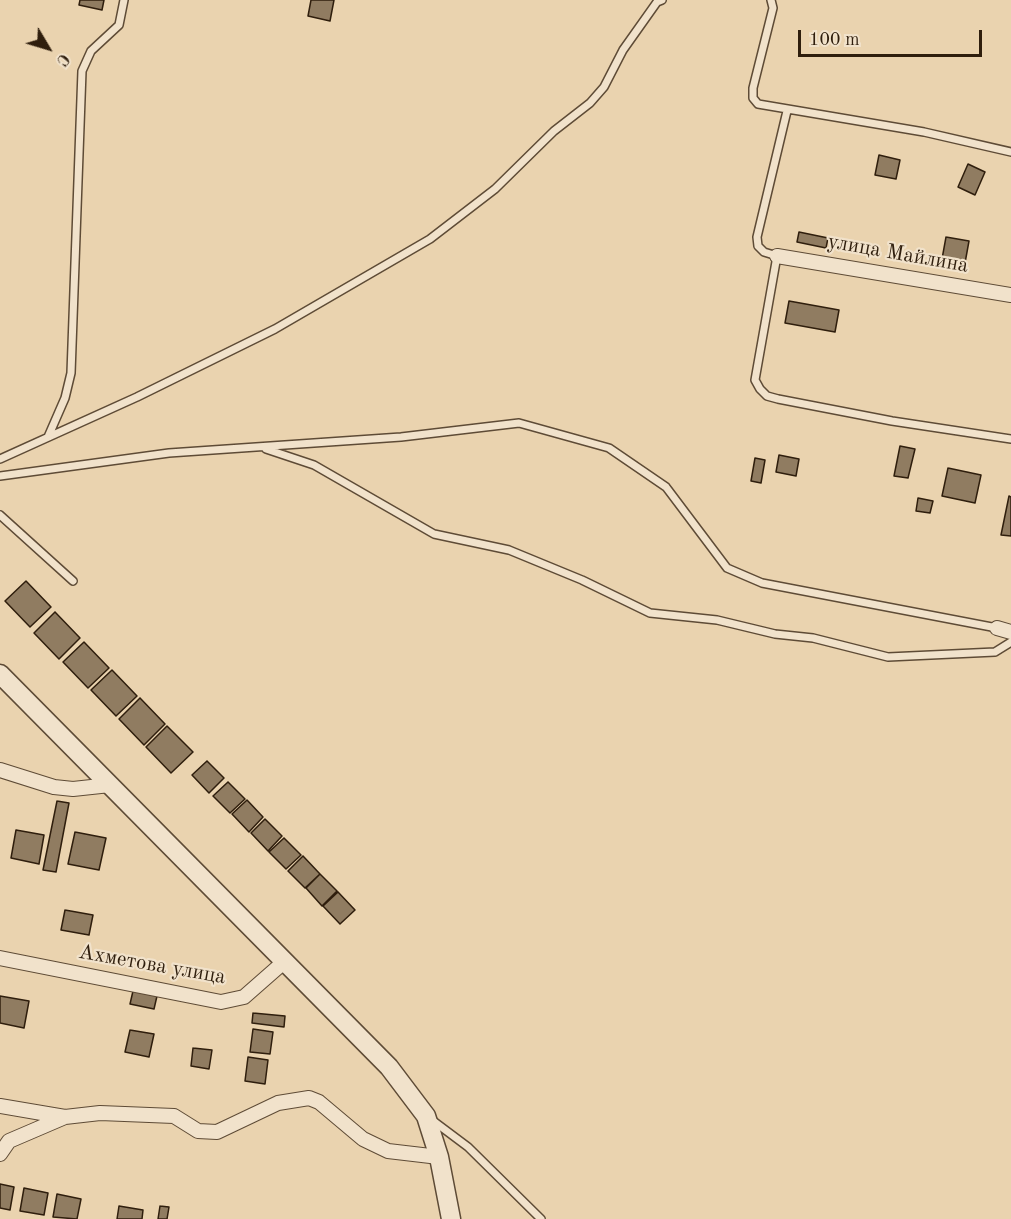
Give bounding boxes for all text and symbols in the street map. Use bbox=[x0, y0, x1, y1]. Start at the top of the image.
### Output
north arrow bbox=[18, 18, 78, 78]
scale bar bbox=[801, 18, 986, 56]
text: 100 m bbox=[809, 31, 860, 49]
text: С bbox=[53, 50, 72, 68]
street label: улица Майлина bbox=[826, 229, 970, 279]
street label: Ахметова улица bbox=[76, 940, 228, 990]

